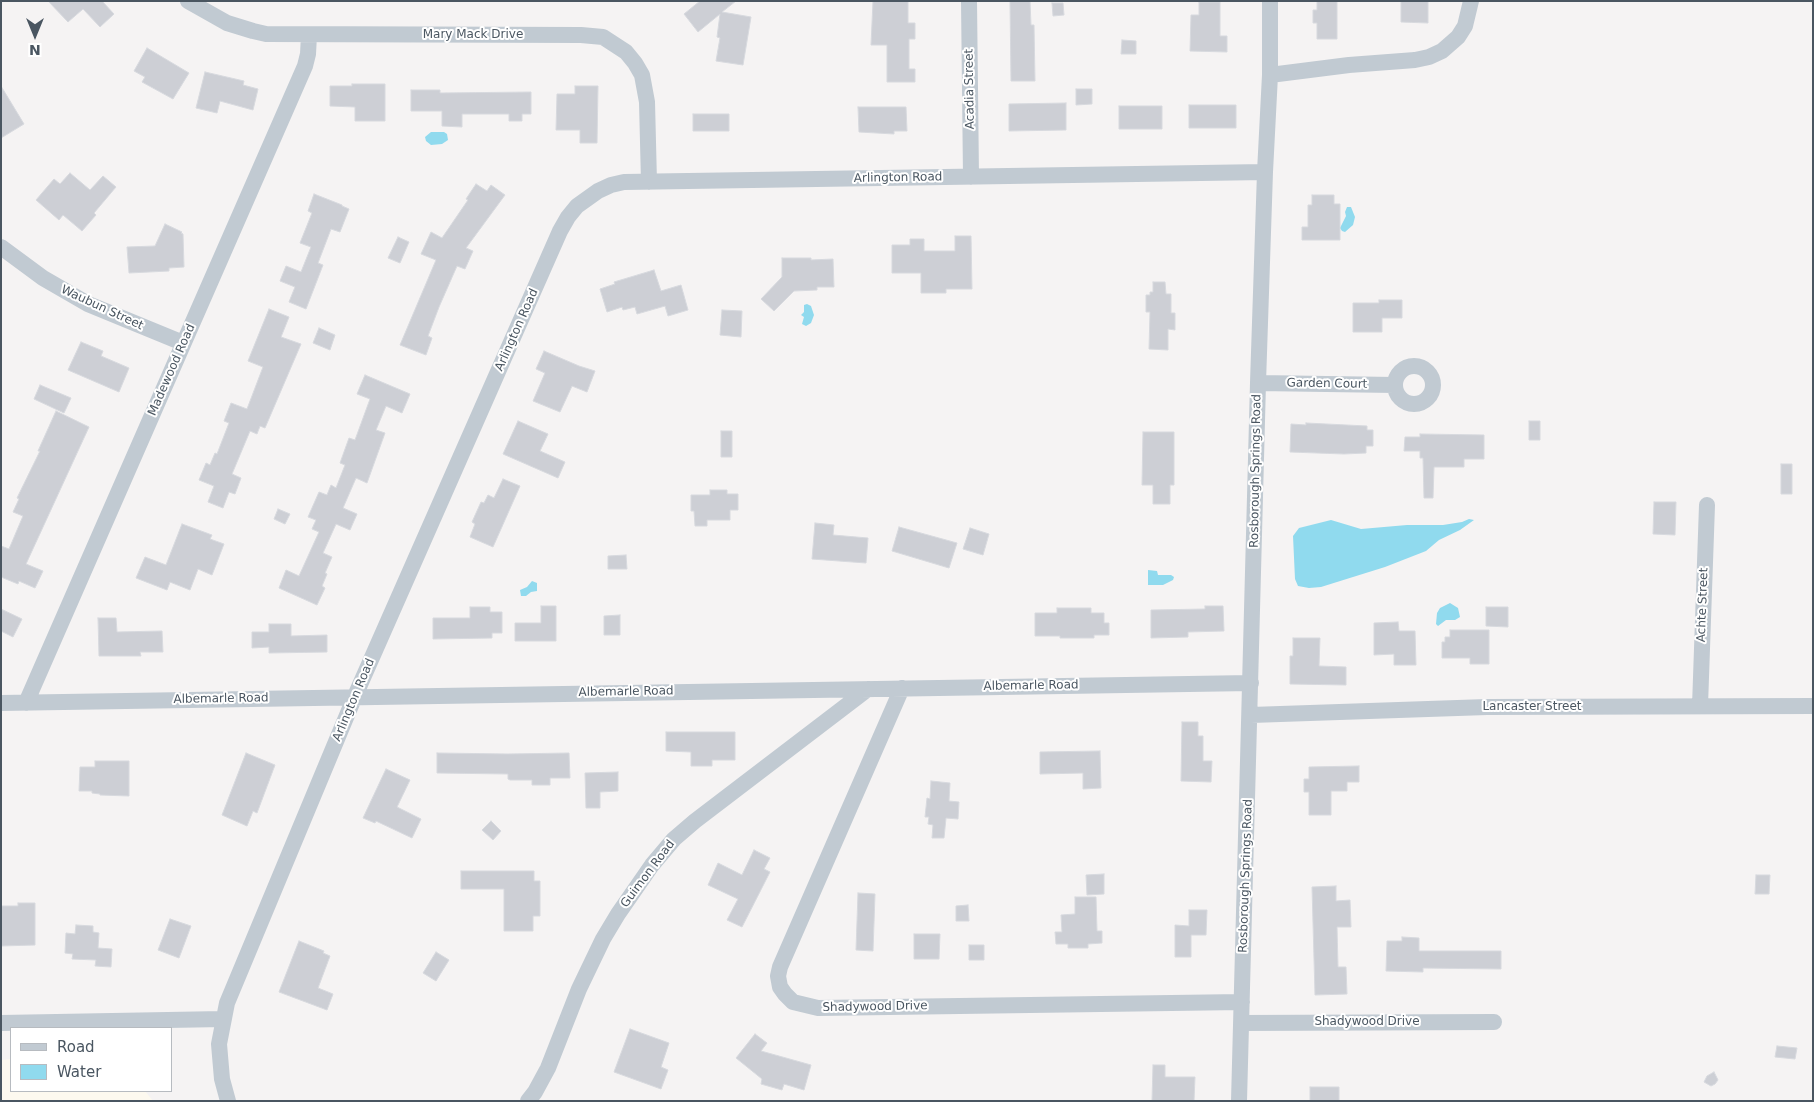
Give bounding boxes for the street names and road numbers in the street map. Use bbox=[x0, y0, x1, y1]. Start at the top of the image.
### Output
street label: Mary Mack Drive bbox=[423, 28, 523, 42]
street label: Acadia Street bbox=[962, 49, 978, 129]
street label: Arlington Road bbox=[854, 170, 942, 186]
street label: Waubun Street bbox=[59, 283, 145, 333]
street label: Arlington Road bbox=[492, 287, 542, 373]
street label: Madewood Road bbox=[145, 322, 199, 418]
street label: Garden Court bbox=[1287, 376, 1367, 392]
street label: Rosborough Springs Road bbox=[1247, 394, 1265, 548]
street label: Achte Street bbox=[1695, 567, 1711, 643]
street label: Arlington Road bbox=[330, 656, 378, 744]
street label: Albemarle Road bbox=[983, 678, 1079, 694]
street label: Albemarle Road bbox=[578, 684, 674, 700]
street label: Albemarle Road bbox=[173, 691, 269, 707]
street label: Lancaster Street bbox=[1482, 700, 1582, 714]
street label: Rosborough Springs Road bbox=[1236, 799, 1256, 953]
street label: Guimon Road bbox=[618, 837, 678, 911]
street label: Shadywood Drive bbox=[822, 999, 928, 1015]
street label: Shadywood Drive bbox=[1314, 1015, 1420, 1029]

